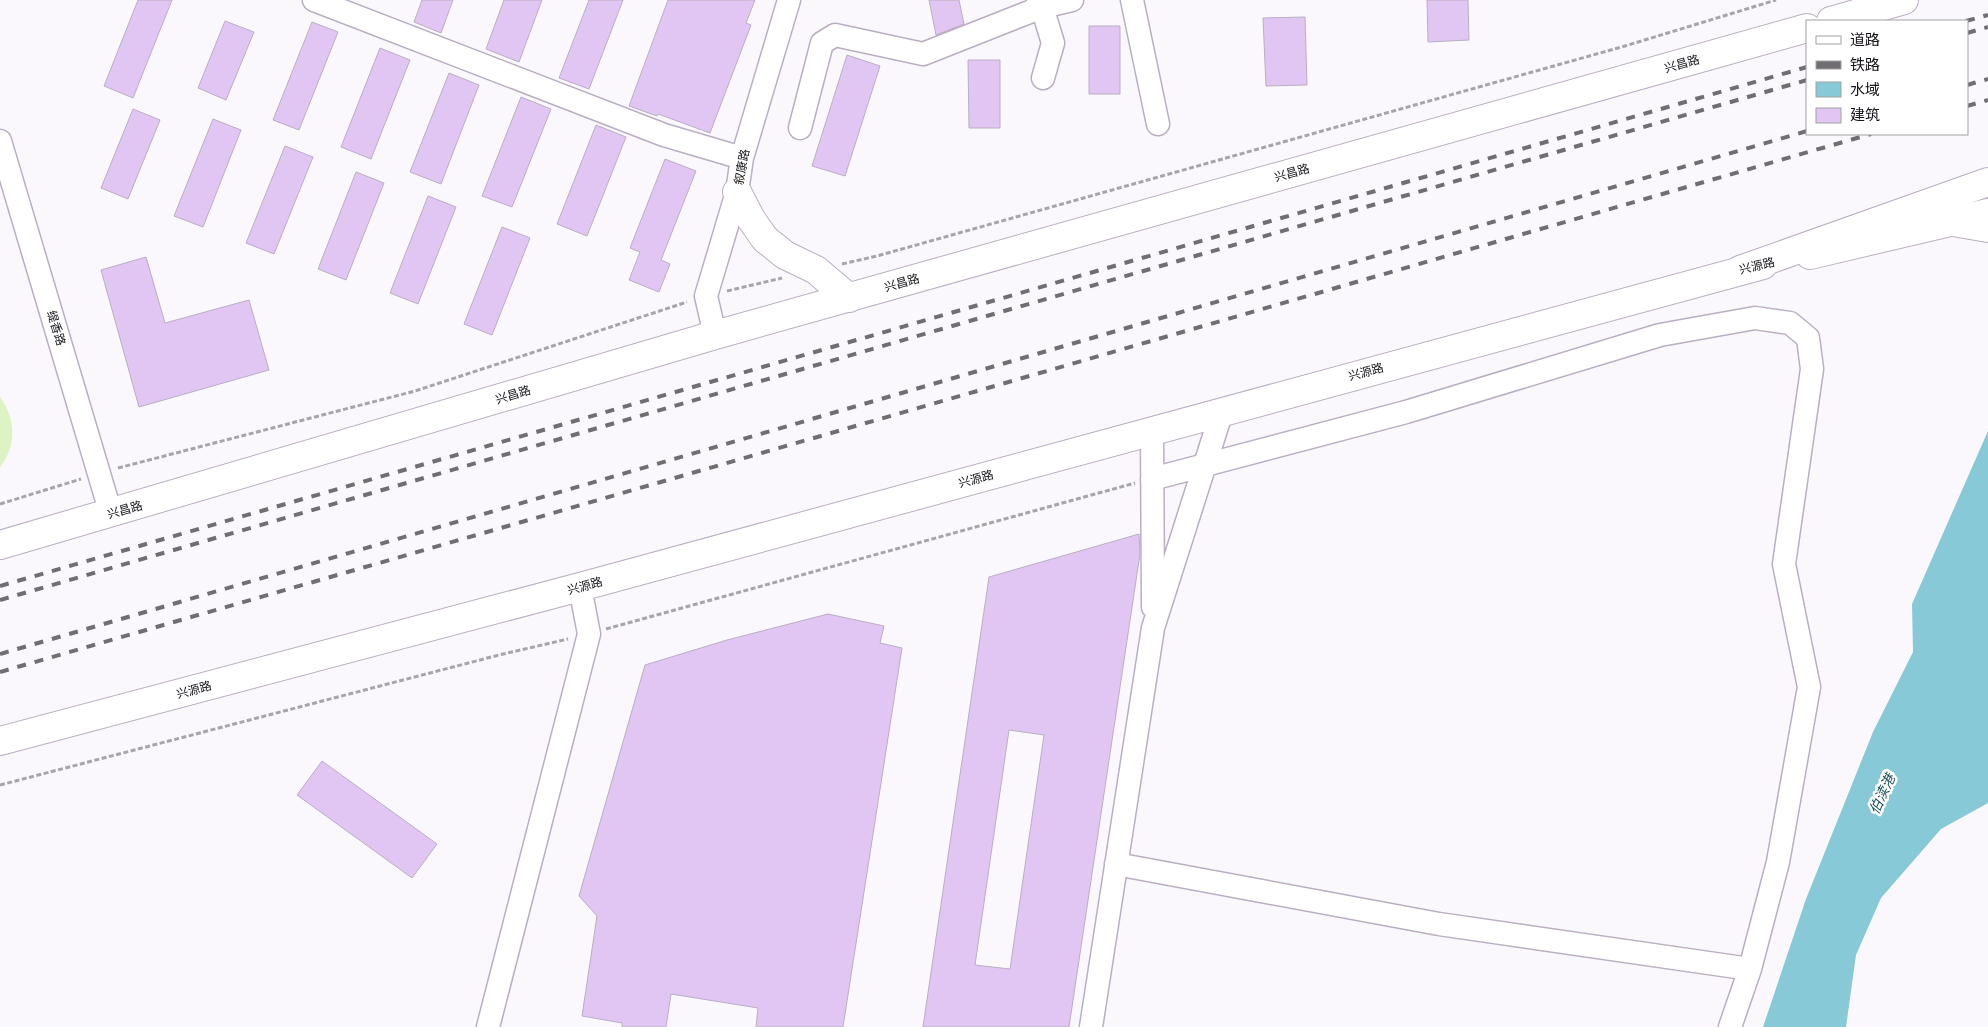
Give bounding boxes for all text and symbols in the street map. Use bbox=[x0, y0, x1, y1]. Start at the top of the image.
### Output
legend bbox=[1806, 20, 1968, 135]
text: 道路 bbox=[1850, 30, 1880, 49]
street label: 兴昌路 bbox=[1662, 51, 1701, 76]
text: 铁路 bbox=[1850, 55, 1880, 74]
text: 水域 bbox=[1850, 80, 1880, 99]
text: 建筑 bbox=[1850, 105, 1880, 124]
street label: 叙康路 bbox=[731, 148, 752, 186]
street label: 兴昌路 bbox=[1272, 160, 1311, 185]
street label: 兴源路 bbox=[1738, 254, 1776, 277]
street label: 兴昌路 bbox=[882, 270, 921, 295]
street label: 缇香路 bbox=[44, 308, 69, 347]
street label: 兴源路 bbox=[1347, 360, 1385, 383]
street label: 兴昌路 bbox=[493, 382, 532, 407]
street label: 兴源路 bbox=[957, 467, 995, 490]
street label: 兴昌路 bbox=[105, 497, 144, 522]
street label: 兴源路 bbox=[566, 574, 604, 597]
street label: 兴源路 bbox=[175, 678, 213, 701]
water label: 伯渎港 bbox=[1865, 769, 1900, 817]

